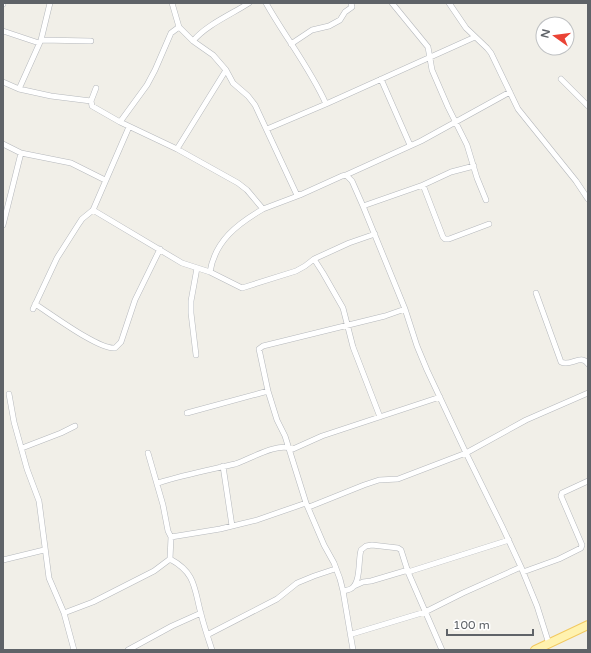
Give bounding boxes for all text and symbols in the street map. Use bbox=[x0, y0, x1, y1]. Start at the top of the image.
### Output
north arrow bbox=[535, 16, 575, 56]
text: N bbox=[538, 28, 553, 40]
scale bar bbox=[447, 611, 533, 637]
text: 100 m bbox=[453, 618, 490, 632]

